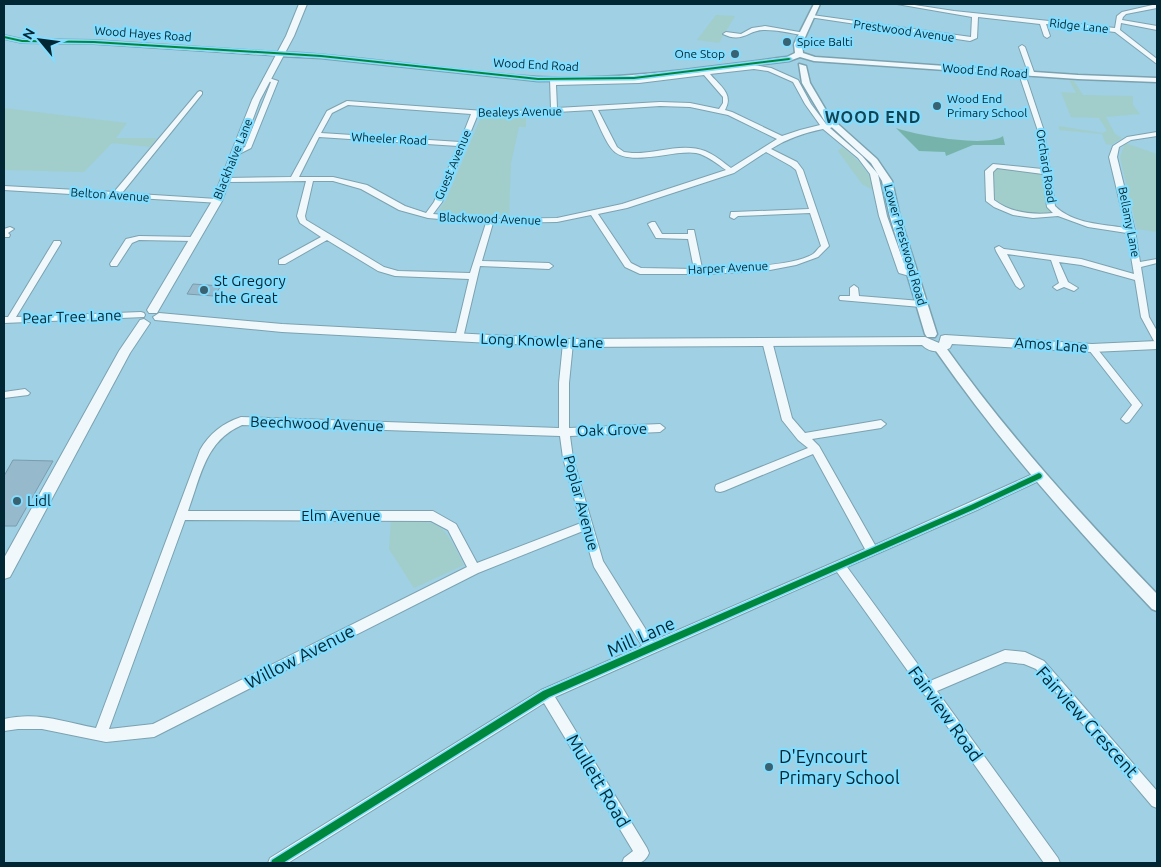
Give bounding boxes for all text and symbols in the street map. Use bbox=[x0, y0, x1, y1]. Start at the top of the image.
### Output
north arrow bbox=[15, 15, 65, 65]
street label: Ridge Lane bbox=[1049, 16, 1109, 35]
street label: Prestwood Avenue bbox=[853, 17, 955, 44]
street label: Wood Hayes Road bbox=[94, 24, 192, 43]
text: N bbox=[19, 25, 38, 42]
place label: Spice Balti bbox=[797, 35, 853, 48]
marker: Spice Balti bbox=[781, 36, 793, 48]
place label: One Stop bbox=[674, 47, 725, 60]
marker: One Stop bbox=[729, 48, 741, 60]
street label: Wood End Road bbox=[493, 56, 579, 73]
street label: Wood End Road bbox=[942, 61, 1028, 80]
place label: Wood End Primary School bbox=[947, 92, 1027, 119]
marker: Wood End Primary School bbox=[931, 100, 943, 112]
street label: Bealeys Avenue bbox=[478, 104, 562, 119]
district label: WOOD END bbox=[825, 108, 921, 126]
street label: Blackhalve Lane bbox=[210, 117, 255, 201]
street label: Guest Avenue bbox=[432, 128, 473, 202]
street label: Orchard Road bbox=[1034, 128, 1059, 204]
street label: Wheeler Road bbox=[351, 130, 427, 147]
street label: Lower Prestwood Road bbox=[882, 183, 929, 307]
street label: Belton Avenue bbox=[70, 185, 150, 204]
street label: Bellamy Lane bbox=[1116, 186, 1143, 258]
street label: Blackwood Avenue bbox=[439, 210, 541, 227]
street label: Harper Avenue bbox=[687, 259, 768, 276]
place label: St Gregory the Great bbox=[214, 272, 286, 306]
marker: St Gregory the Great bbox=[198, 284, 210, 296]
street label: Pear Tree Lane bbox=[22, 306, 122, 327]
street label: Long Knowle Lane bbox=[480, 330, 604, 351]
street label: Amos Lane bbox=[1014, 333, 1088, 356]
street label: Beechwood Avenue bbox=[250, 413, 384, 434]
street label: Oak Grove bbox=[577, 420, 647, 439]
street label: Poplar Avenue bbox=[561, 453, 602, 552]
place label: Lidl bbox=[27, 492, 51, 509]
marker: Lidl bbox=[11, 495, 23, 507]
street label: Elm Avenue bbox=[301, 507, 381, 524]
street label: Mill Lane bbox=[604, 612, 678, 660]
street label: Willow Avenue bbox=[242, 620, 358, 692]
street label: Fairview Road bbox=[905, 662, 987, 765]
street label: Fairview Crescent bbox=[1033, 662, 1143, 781]
street label: Mullett Road bbox=[563, 730, 634, 831]
place label: D'Eyncourt Primary School bbox=[779, 746, 900, 787]
marker: D'Eyncourt Primary School bbox=[763, 761, 775, 773]

